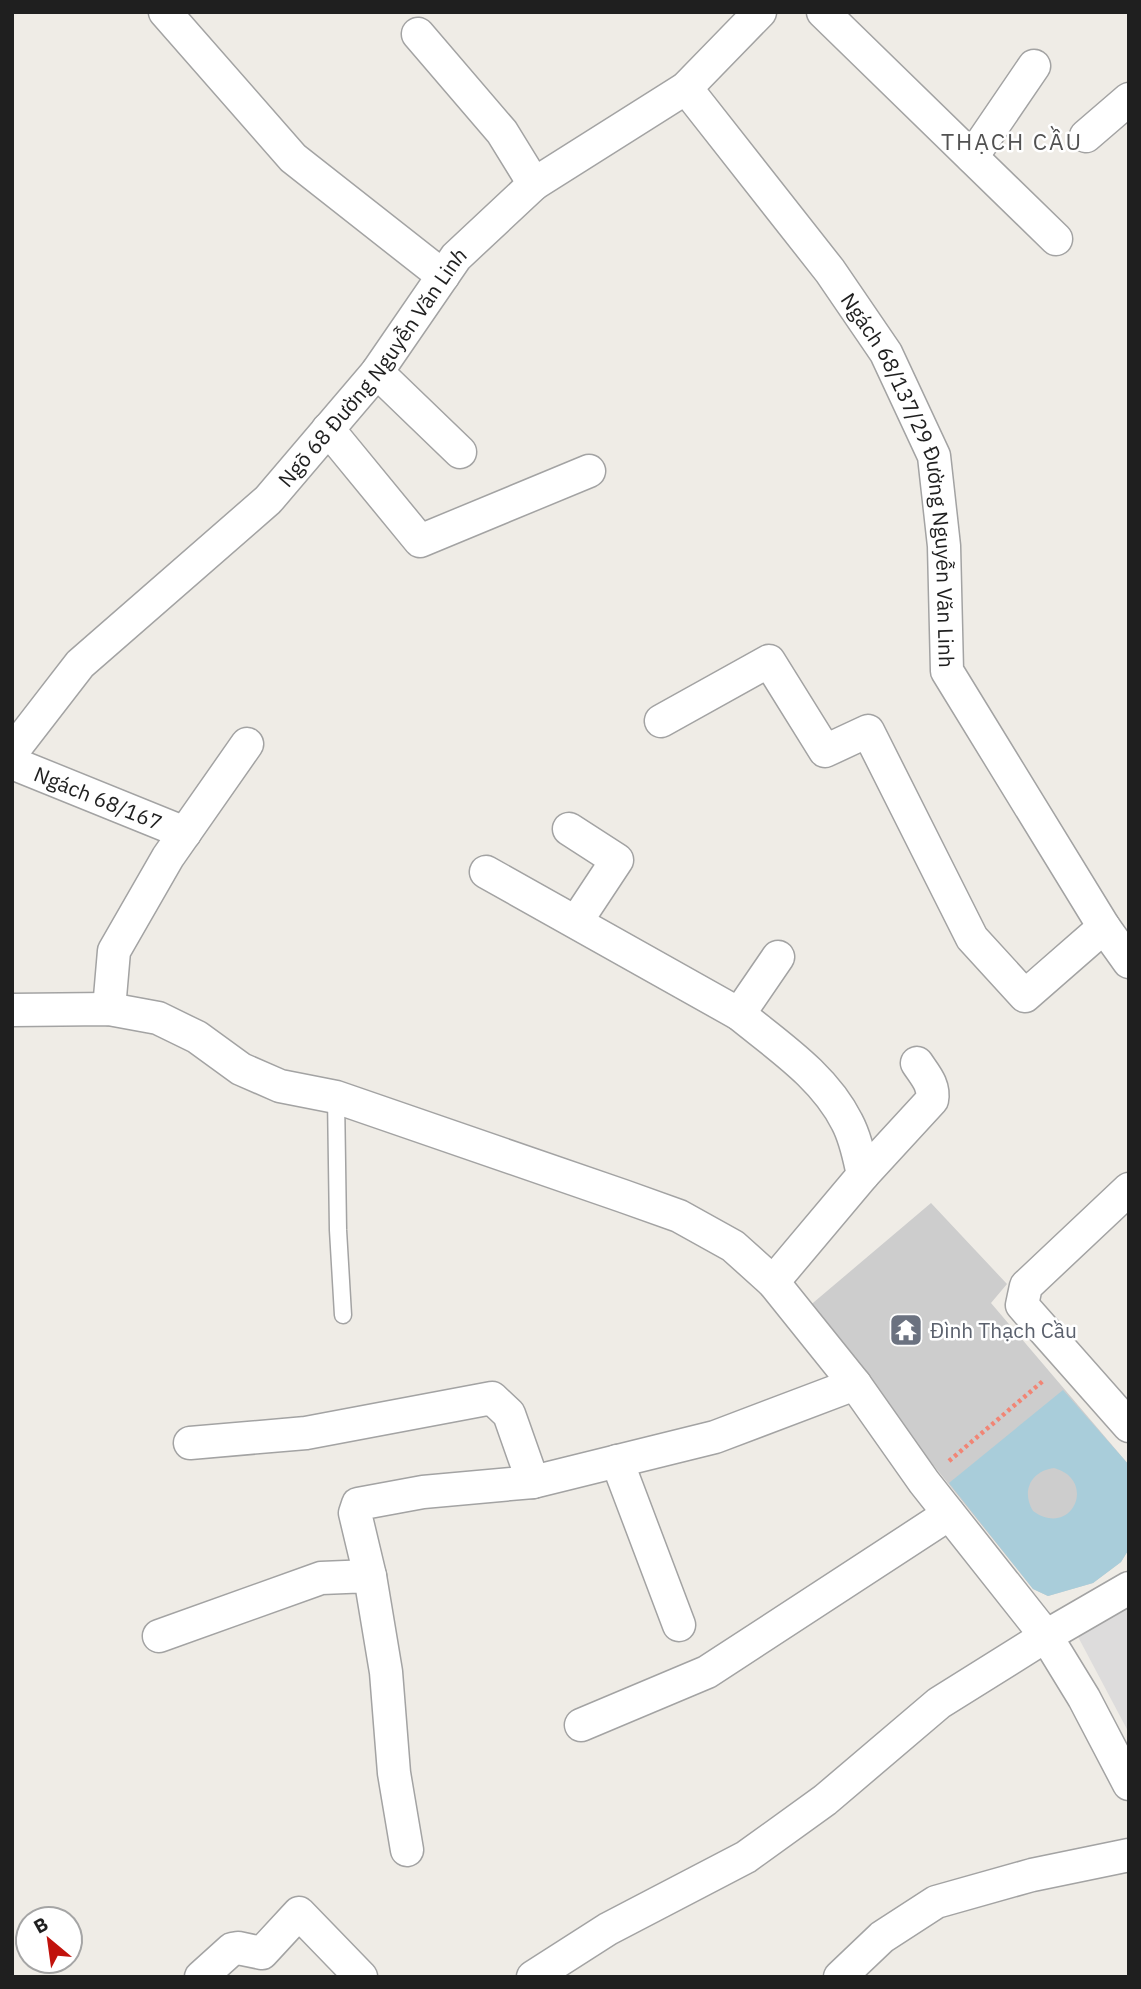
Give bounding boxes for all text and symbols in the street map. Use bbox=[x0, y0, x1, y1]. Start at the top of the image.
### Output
district label: THẠCH CẦU bbox=[941, 125, 1083, 156]
street label: Ngõ 68 Đường Nguyễn Văn Linh bbox=[271, 240, 472, 493]
street label: Ngách 68/137/29 Đường Nguyễn Văn Linh bbox=[835, 287, 961, 668]
street label: Ngách 68/167 bbox=[30, 759, 166, 836]
temple icon: Đình Thạch Cầu bbox=[887, 1311, 925, 1349]
place label: Đình Thạch Cầu bbox=[930, 1316, 1077, 1344]
north arrow bbox=[14, 1905, 84, 1975]
text: B bbox=[29, 1912, 52, 1939]

